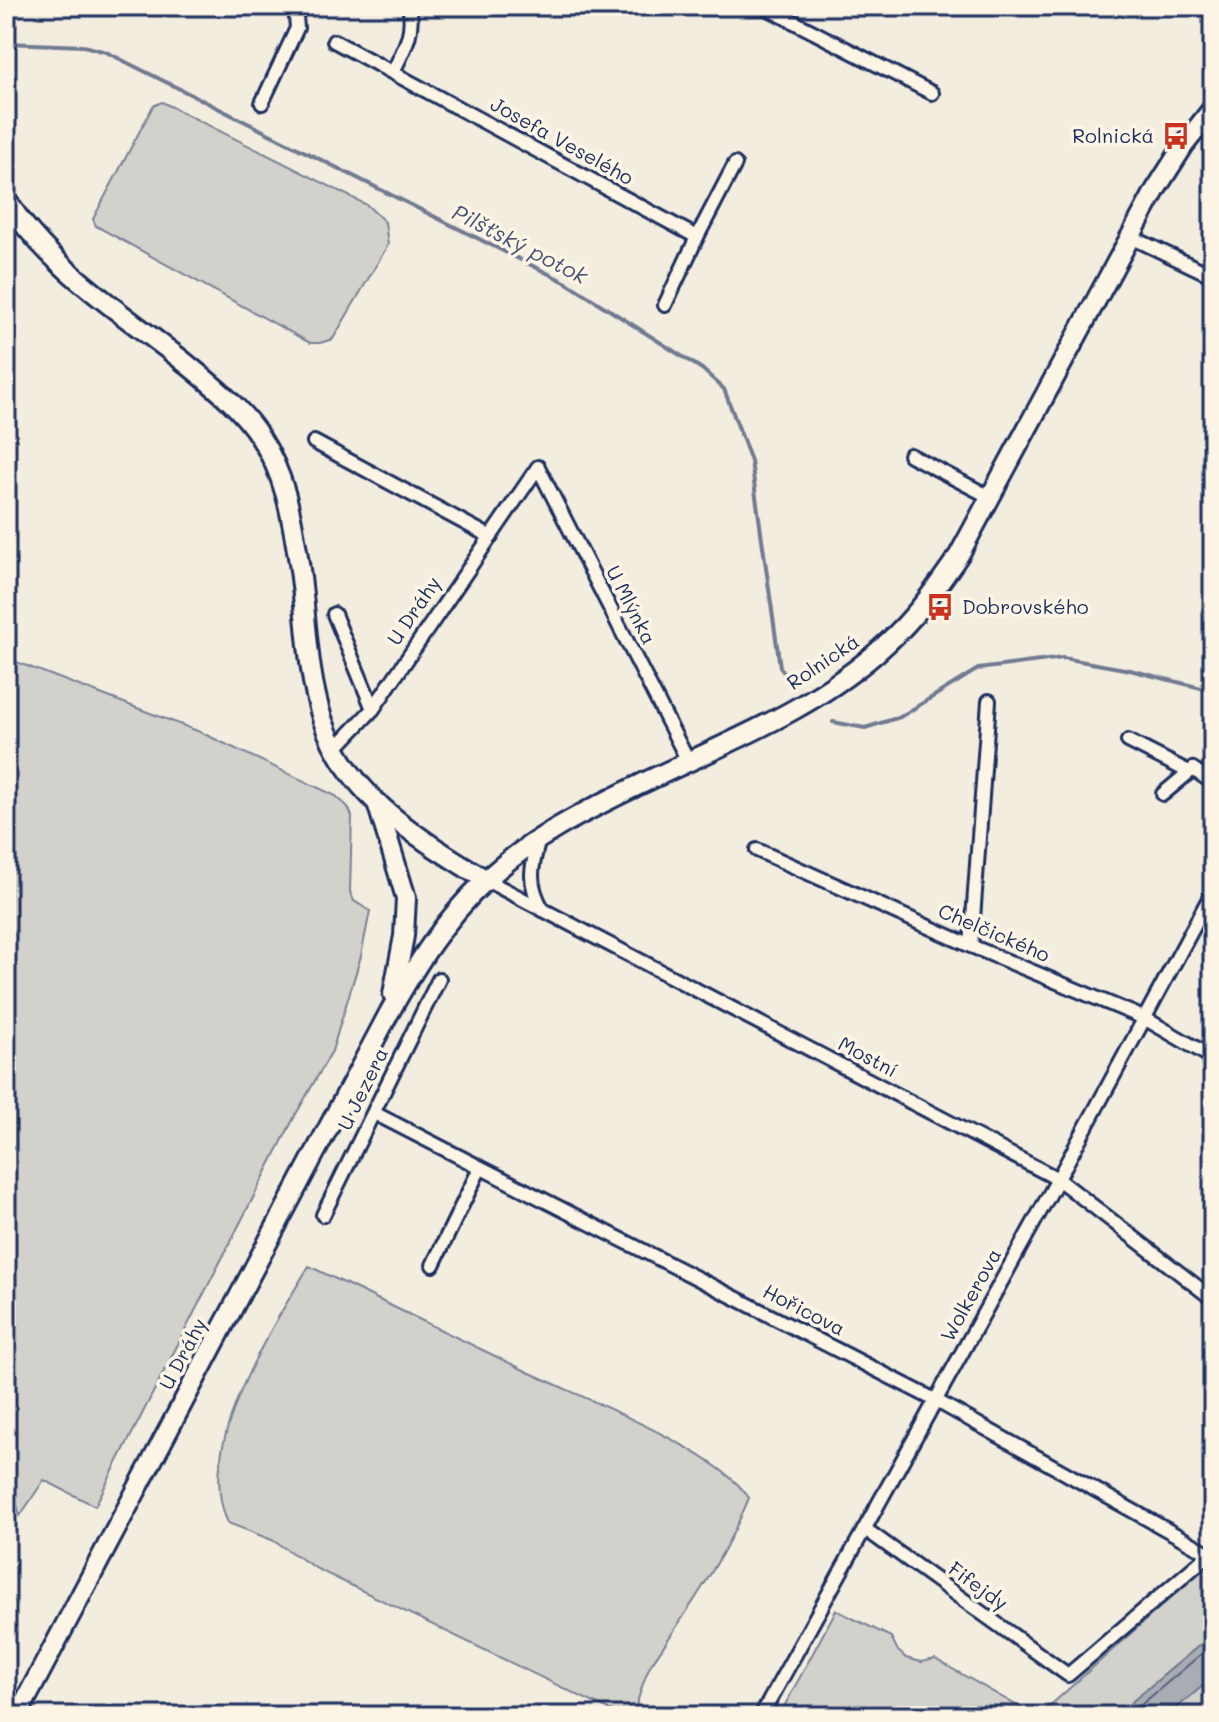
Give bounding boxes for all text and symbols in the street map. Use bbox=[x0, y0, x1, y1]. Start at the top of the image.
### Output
street label: Josefa Veselého bbox=[486, 90, 639, 190]
bus stop icon: Rolnická bbox=[1161, 121, 1191, 151]
place label: Rolnická bbox=[1072, 122, 1154, 148]
water label: Pilšťský potok bbox=[448, 197, 594, 291]
street label: U Mlýnka bbox=[601, 561, 663, 648]
street label: U Dráhy bbox=[381, 571, 446, 650]
bus stop icon: Dobrovského bbox=[925, 592, 955, 622]
place label: Dobrovského bbox=[962, 593, 1089, 619]
street label: Rolnická bbox=[781, 628, 864, 695]
street label: Chelčického bbox=[935, 897, 1054, 967]
street label: Mostní bbox=[834, 1030, 903, 1083]
street label: U Jezera bbox=[331, 1043, 393, 1134]
street label: Wolkerova bbox=[934, 1243, 1006, 1346]
street label: Hořicova bbox=[759, 1277, 850, 1341]
street label: U Dráhy bbox=[152, 1313, 212, 1394]
street label: Fifejdy bbox=[944, 1555, 1013, 1615]

